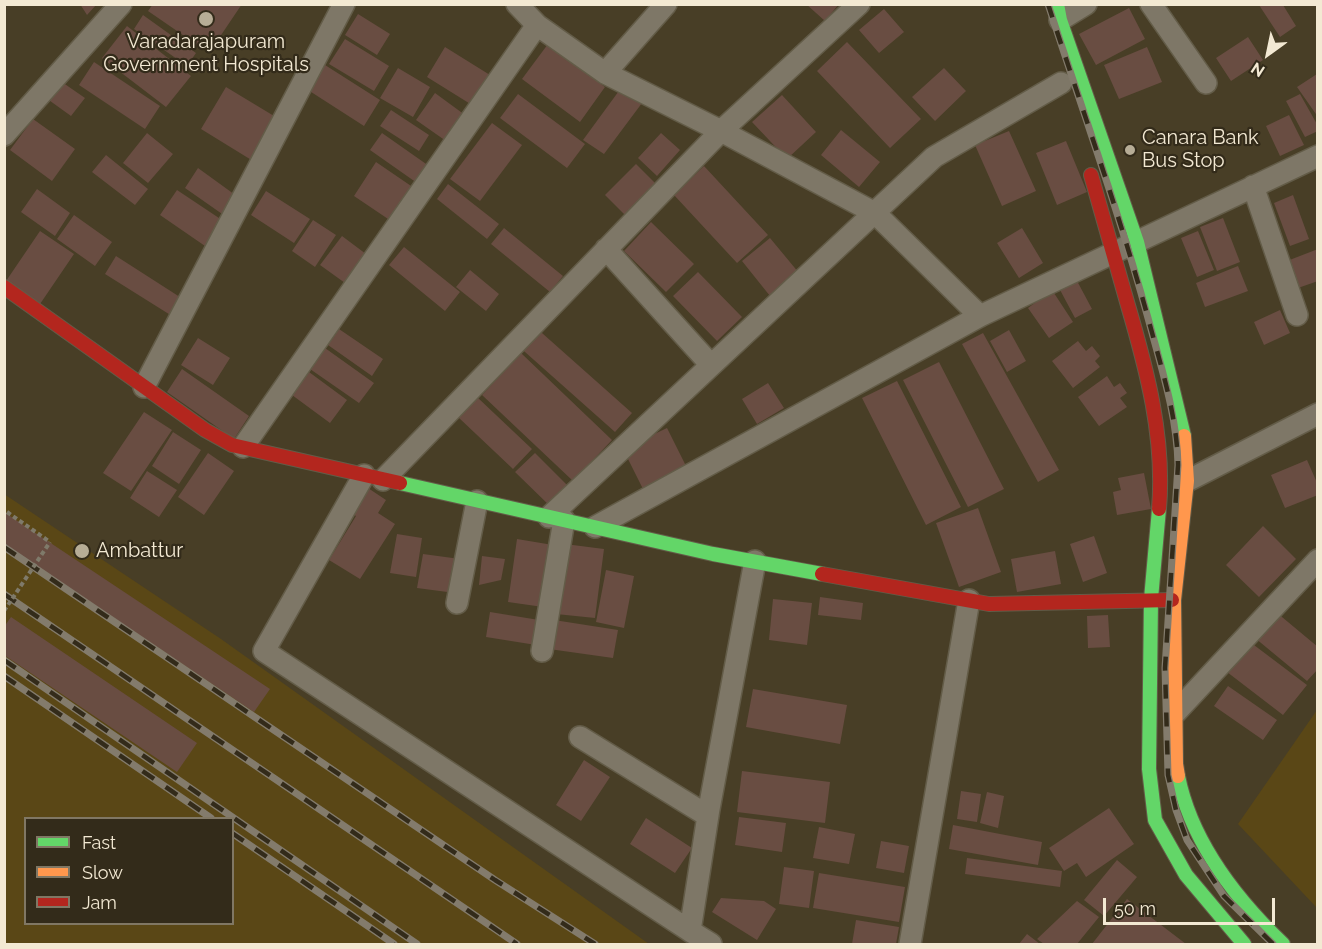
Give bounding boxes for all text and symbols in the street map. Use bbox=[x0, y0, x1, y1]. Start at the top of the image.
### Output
marker: Varadarajapuram Government Hospitals bbox=[197, 10, 215, 28]
north arrow bbox=[1238, 24, 1298, 84]
place label: Varadarajapuram Government Hospitals bbox=[103, 30, 309, 77]
text: N bbox=[1248, 58, 1268, 81]
place label: Canara Bank Bus Stop bbox=[1142, 126, 1259, 173]
marker: Canara Bank Bus Stop bbox=[1123, 143, 1137, 157]
place label: Ambattur bbox=[96, 539, 183, 563]
marker: Ambattur bbox=[73, 542, 91, 560]
legend bbox=[24, 817, 234, 925]
text: Fast bbox=[82, 832, 116, 853]
text: Slow bbox=[82, 862, 123, 883]
scale bar bbox=[1106, 886, 1278, 924]
text: Jam bbox=[82, 892, 117, 913]
text: 50 m bbox=[1114, 898, 1156, 919]

